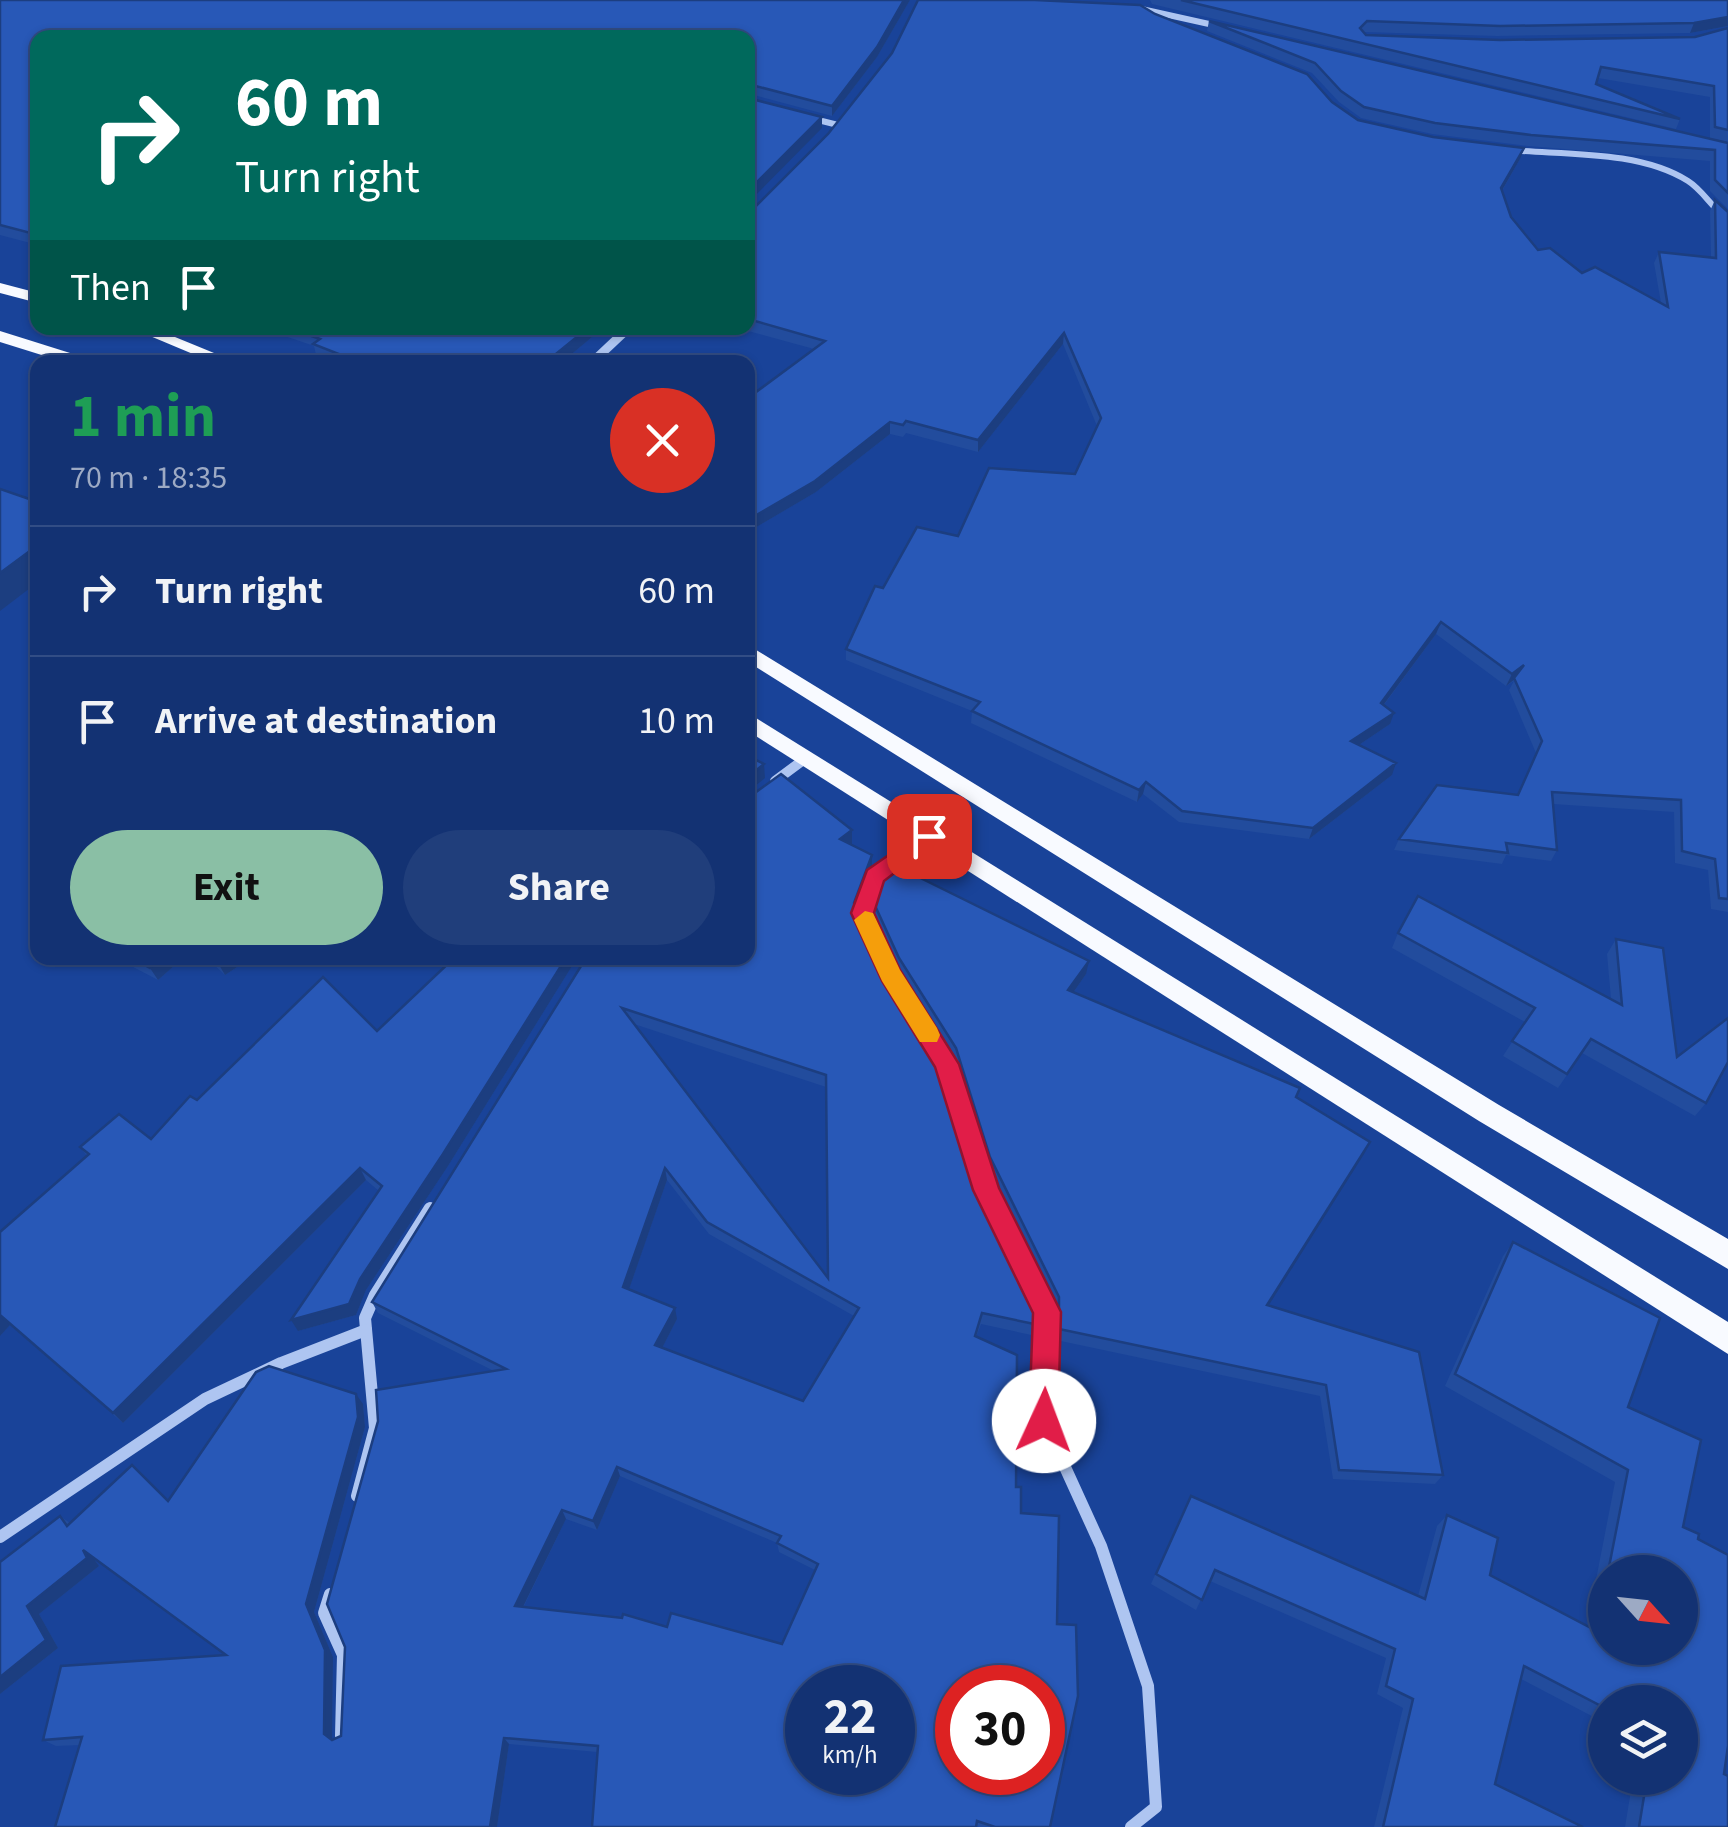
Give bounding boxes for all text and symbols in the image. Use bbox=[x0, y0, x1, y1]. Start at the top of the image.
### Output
text: 60 m bbox=[235, 53, 383, 153]
icon: right bbox=[70, 70, 200, 200]
text: Turn right bbox=[235, 146, 420, 210]
icon: arrive bbox=[171, 260, 226, 315]
text: Then bbox=[70, 261, 151, 315]
text: 1 min bbox=[70, 375, 216, 460]
button: close bbox=[610, 388, 715, 493]
text: 70 m · 18:35 bbox=[70, 455, 227, 501]
icon: right bbox=[70, 564, 125, 619]
text: Turn right bbox=[155, 564, 323, 618]
text: 60 m bbox=[638, 564, 715, 618]
icon: arrive bbox=[70, 694, 125, 749]
text: Arrive at destination bbox=[155, 694, 497, 748]
text: 10 m bbox=[638, 694, 715, 748]
pin bbox=[887, 794, 972, 879]
icon: arrive bbox=[902, 809, 957, 864]
button: Exit bbox=[70, 830, 383, 945]
button: Share bbox=[403, 830, 715, 945]
position arrow bbox=[992, 1369, 1096, 1473]
north arrow bbox=[1588, 1555, 1698, 1665]
map controls bbox=[1588, 1555, 1698, 1795]
speed limit sign: 30 bbox=[935, 1665, 1065, 1795]
text: 22 bbox=[824, 1682, 876, 1753]
button: layers bbox=[1588, 1685, 1698, 1795]
text: km/h bbox=[822, 1737, 878, 1773]

